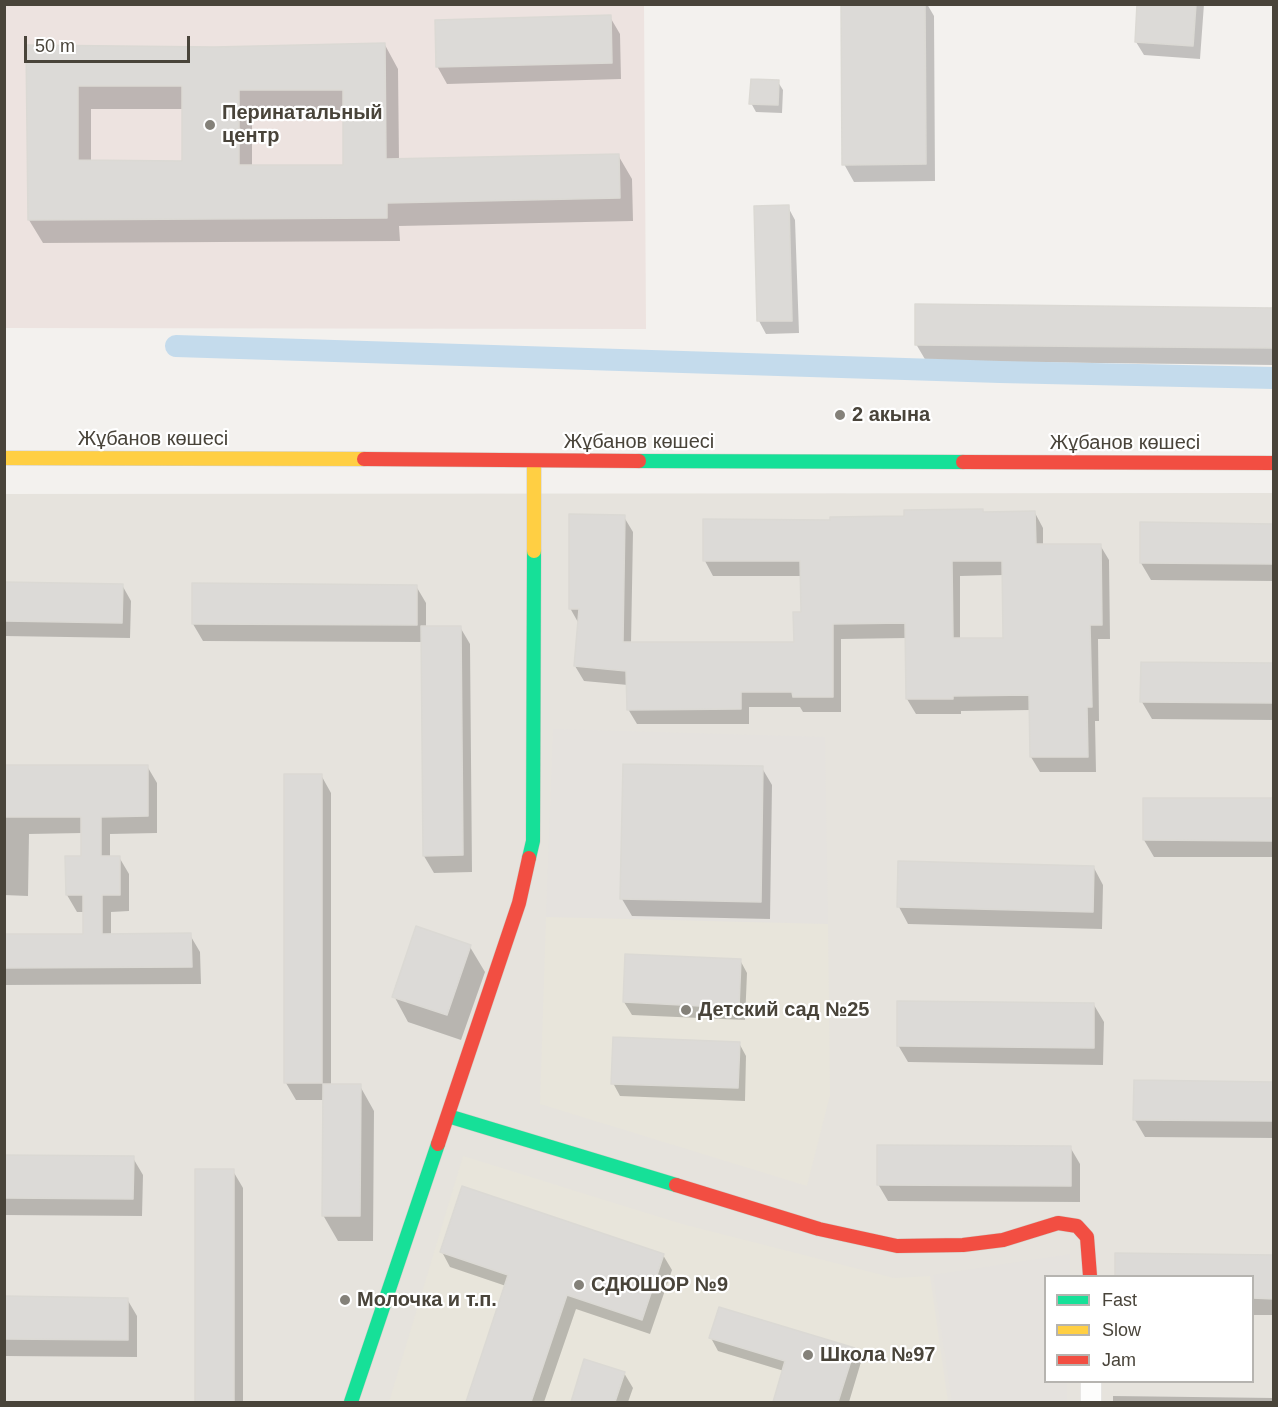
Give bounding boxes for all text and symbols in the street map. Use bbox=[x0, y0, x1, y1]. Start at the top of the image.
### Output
scale bar bbox=[27, 24, 194, 62]
text: 50 m bbox=[35, 36, 75, 56]
place label: Перинатальный центр bbox=[222, 101, 383, 148]
marker: Перинатальный центр bbox=[203, 118, 217, 132]
place label: 2 акына bbox=[852, 403, 930, 427]
marker: 2 акына bbox=[833, 408, 847, 422]
street label: Жұбанов көшесі bbox=[78, 427, 228, 451]
street label: Жұбанов көшесі bbox=[564, 430, 714, 454]
street label: Жұбанов көшесі bbox=[1050, 431, 1200, 455]
place label: Детский сад №25 bbox=[698, 998, 869, 1022]
marker: Детский сад №25 bbox=[679, 1003, 693, 1017]
place label: СДЮШОР №9 bbox=[591, 1273, 728, 1297]
legend bbox=[1044, 1275, 1254, 1383]
marker: СДЮШОР №9 bbox=[572, 1278, 586, 1292]
place label: Молочка и т.п. bbox=[357, 1288, 497, 1312]
text: Fast bbox=[1102, 1290, 1137, 1310]
marker: Молочка и т.п. bbox=[338, 1293, 352, 1307]
text: Slow bbox=[1102, 1320, 1141, 1340]
place label: Школа №97 bbox=[820, 1343, 935, 1367]
marker: Школа №97 bbox=[801, 1348, 815, 1362]
text: Jam bbox=[1102, 1350, 1136, 1370]

